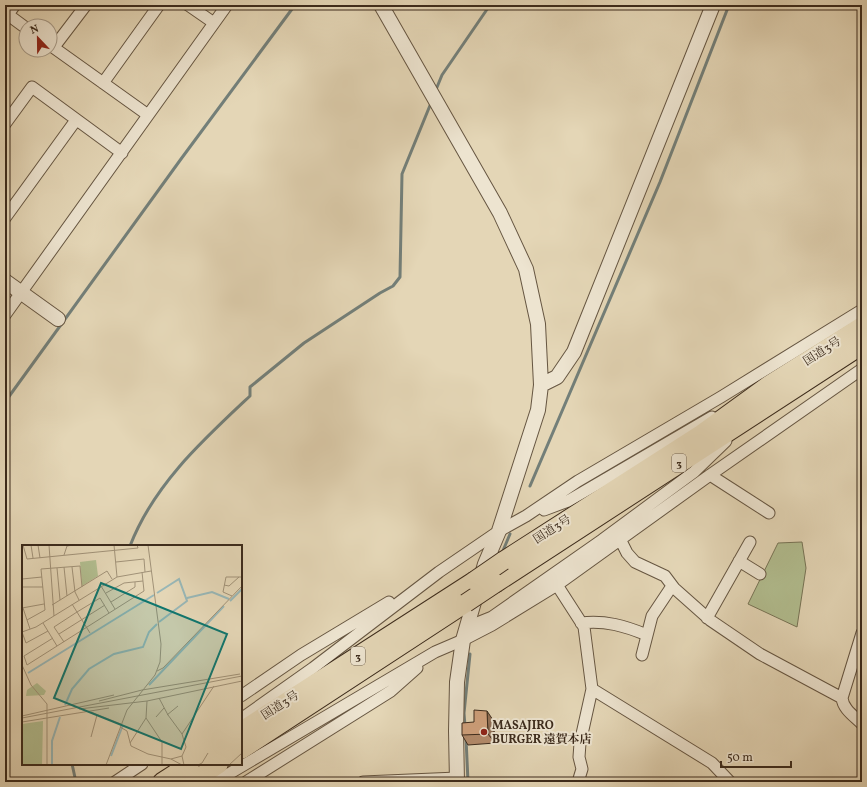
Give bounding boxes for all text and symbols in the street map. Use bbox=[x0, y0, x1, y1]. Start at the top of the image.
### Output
north arrow bbox=[18, 18, 58, 58]
text: N bbox=[28, 22, 41, 39]
street label: 国道3号 bbox=[801, 334, 845, 370]
road number: 3 bbox=[672, 454, 686, 472]
street label: 国道3号 bbox=[531, 512, 575, 548]
inset map bbox=[22, 545, 242, 765]
road number: 3 bbox=[351, 647, 365, 665]
street label: 国道3号 bbox=[259, 688, 303, 724]
place label: MASAJIRO BURGER 遠賀本店 bbox=[492, 718, 592, 748]
marker: MASAJIRO BURGER 遠賀本店 bbox=[479, 727, 489, 737]
scale bar bbox=[721, 743, 791, 769]
text: 50 m bbox=[727, 750, 753, 766]

